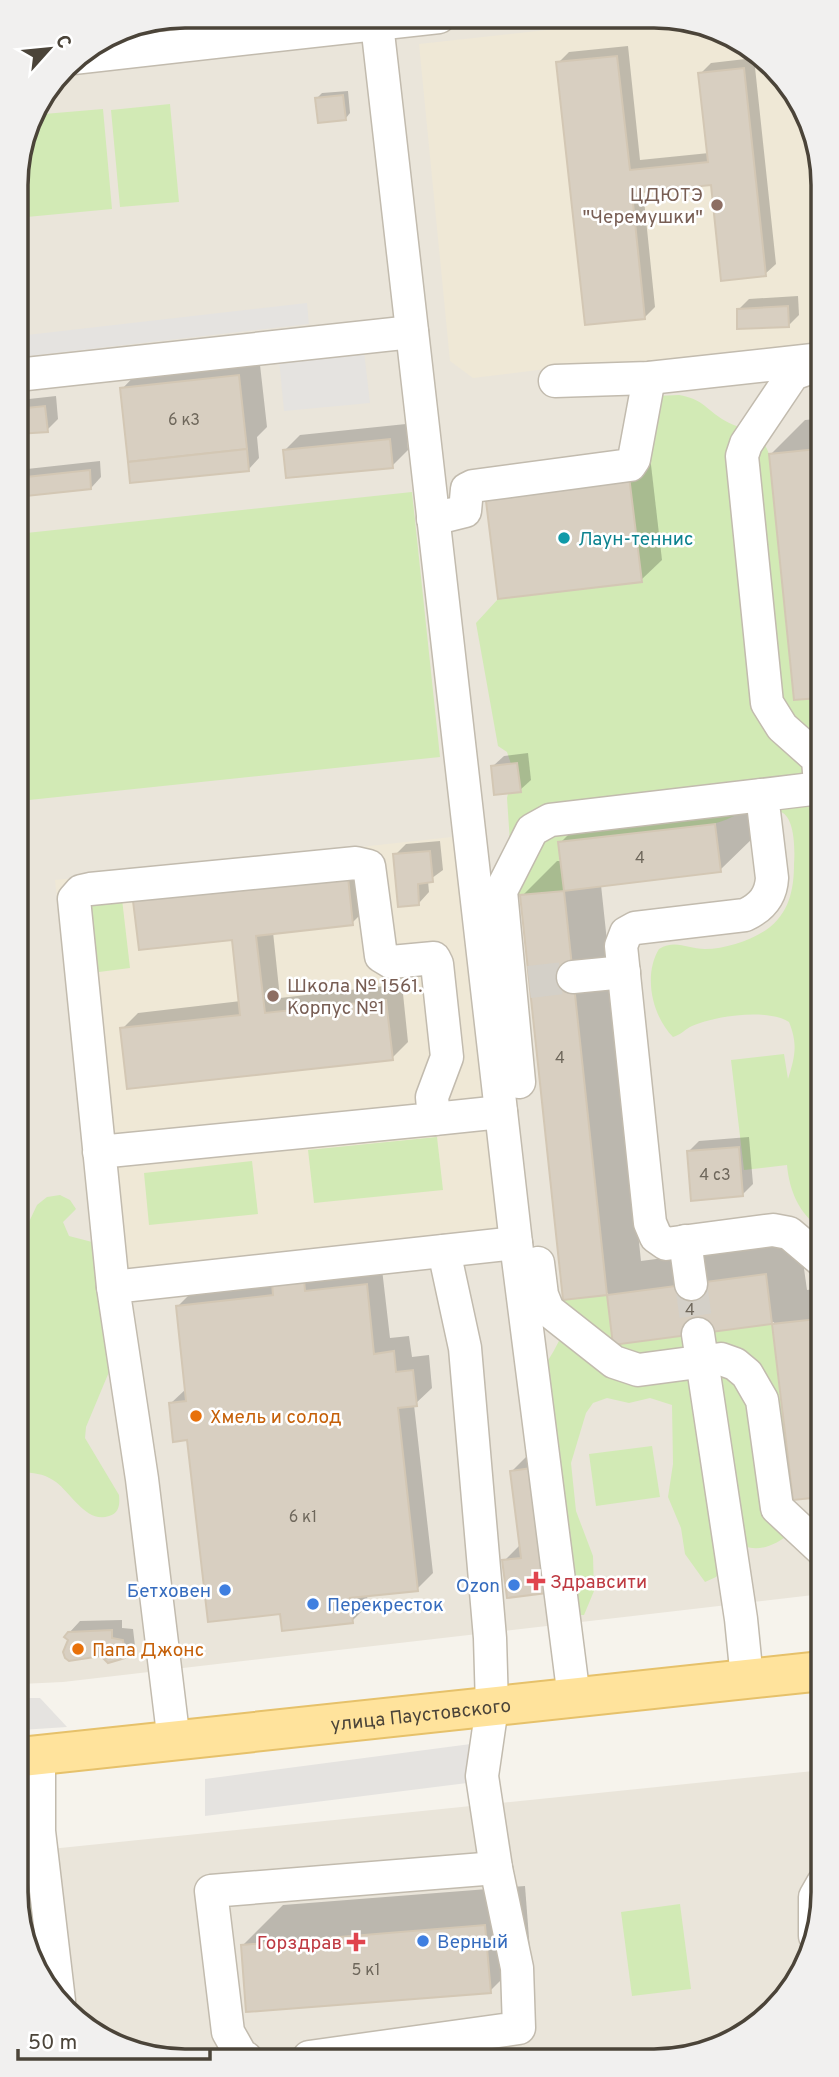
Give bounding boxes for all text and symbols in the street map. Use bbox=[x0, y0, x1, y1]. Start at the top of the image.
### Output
north arrow bbox=[14, 14, 84, 84]
text: С bbox=[49, 31, 76, 53]
place label: ЦДЮТЭ "Черемушки" bbox=[582, 184, 703, 230]
marker: ЦДЮТЭ "Черемушки" bbox=[709, 197, 725, 213]
house number: 6 к3 bbox=[168, 411, 200, 431]
place label: Лаун-теннис bbox=[578, 528, 694, 552]
marker: Лаун-теннис bbox=[556, 530, 572, 546]
house number: 4 bbox=[635, 849, 645, 869]
place label: Школа № 1561. Корпус №1 bbox=[287, 975, 423, 1021]
marker: Школа № 1561. Корпус №1 bbox=[265, 988, 281, 1004]
house number: 4 bbox=[555, 1049, 565, 1069]
house number: 4 с3 bbox=[699, 1166, 731, 1186]
house number: 4 bbox=[685, 1301, 695, 1321]
place label: Хмель и солод bbox=[210, 1406, 342, 1430]
marker: Хмель и солод bbox=[188, 1408, 204, 1424]
house number: 6 к1 bbox=[289, 1508, 317, 1528]
place label: Здравсити bbox=[550, 1571, 647, 1595]
marker: Здравсити bbox=[528, 1573, 544, 1589]
place label: Ozon bbox=[456, 1575, 500, 1599]
marker: Ozon bbox=[506, 1577, 522, 1593]
place label: Бетховен bbox=[127, 1580, 211, 1604]
marker: Бетховен bbox=[217, 1582, 233, 1598]
place label: Перекресток bbox=[327, 1594, 444, 1618]
marker: Перекресток bbox=[305, 1596, 321, 1612]
place label: Папа Джонс bbox=[92, 1639, 204, 1663]
marker: Папа Джонс bbox=[70, 1641, 86, 1657]
street label: улица Паустовского bbox=[330, 1694, 512, 1738]
place label: Верный bbox=[437, 1931, 508, 1955]
place label: Горздрав bbox=[257, 1932, 342, 1956]
marker: Верный bbox=[415, 1933, 431, 1949]
marker: Горздрав bbox=[348, 1934, 364, 1950]
house number: 5 к1 bbox=[352, 1961, 380, 1981]
scale bar bbox=[18, 2018, 210, 2062]
text: 50 m bbox=[28, 2030, 77, 2057]

